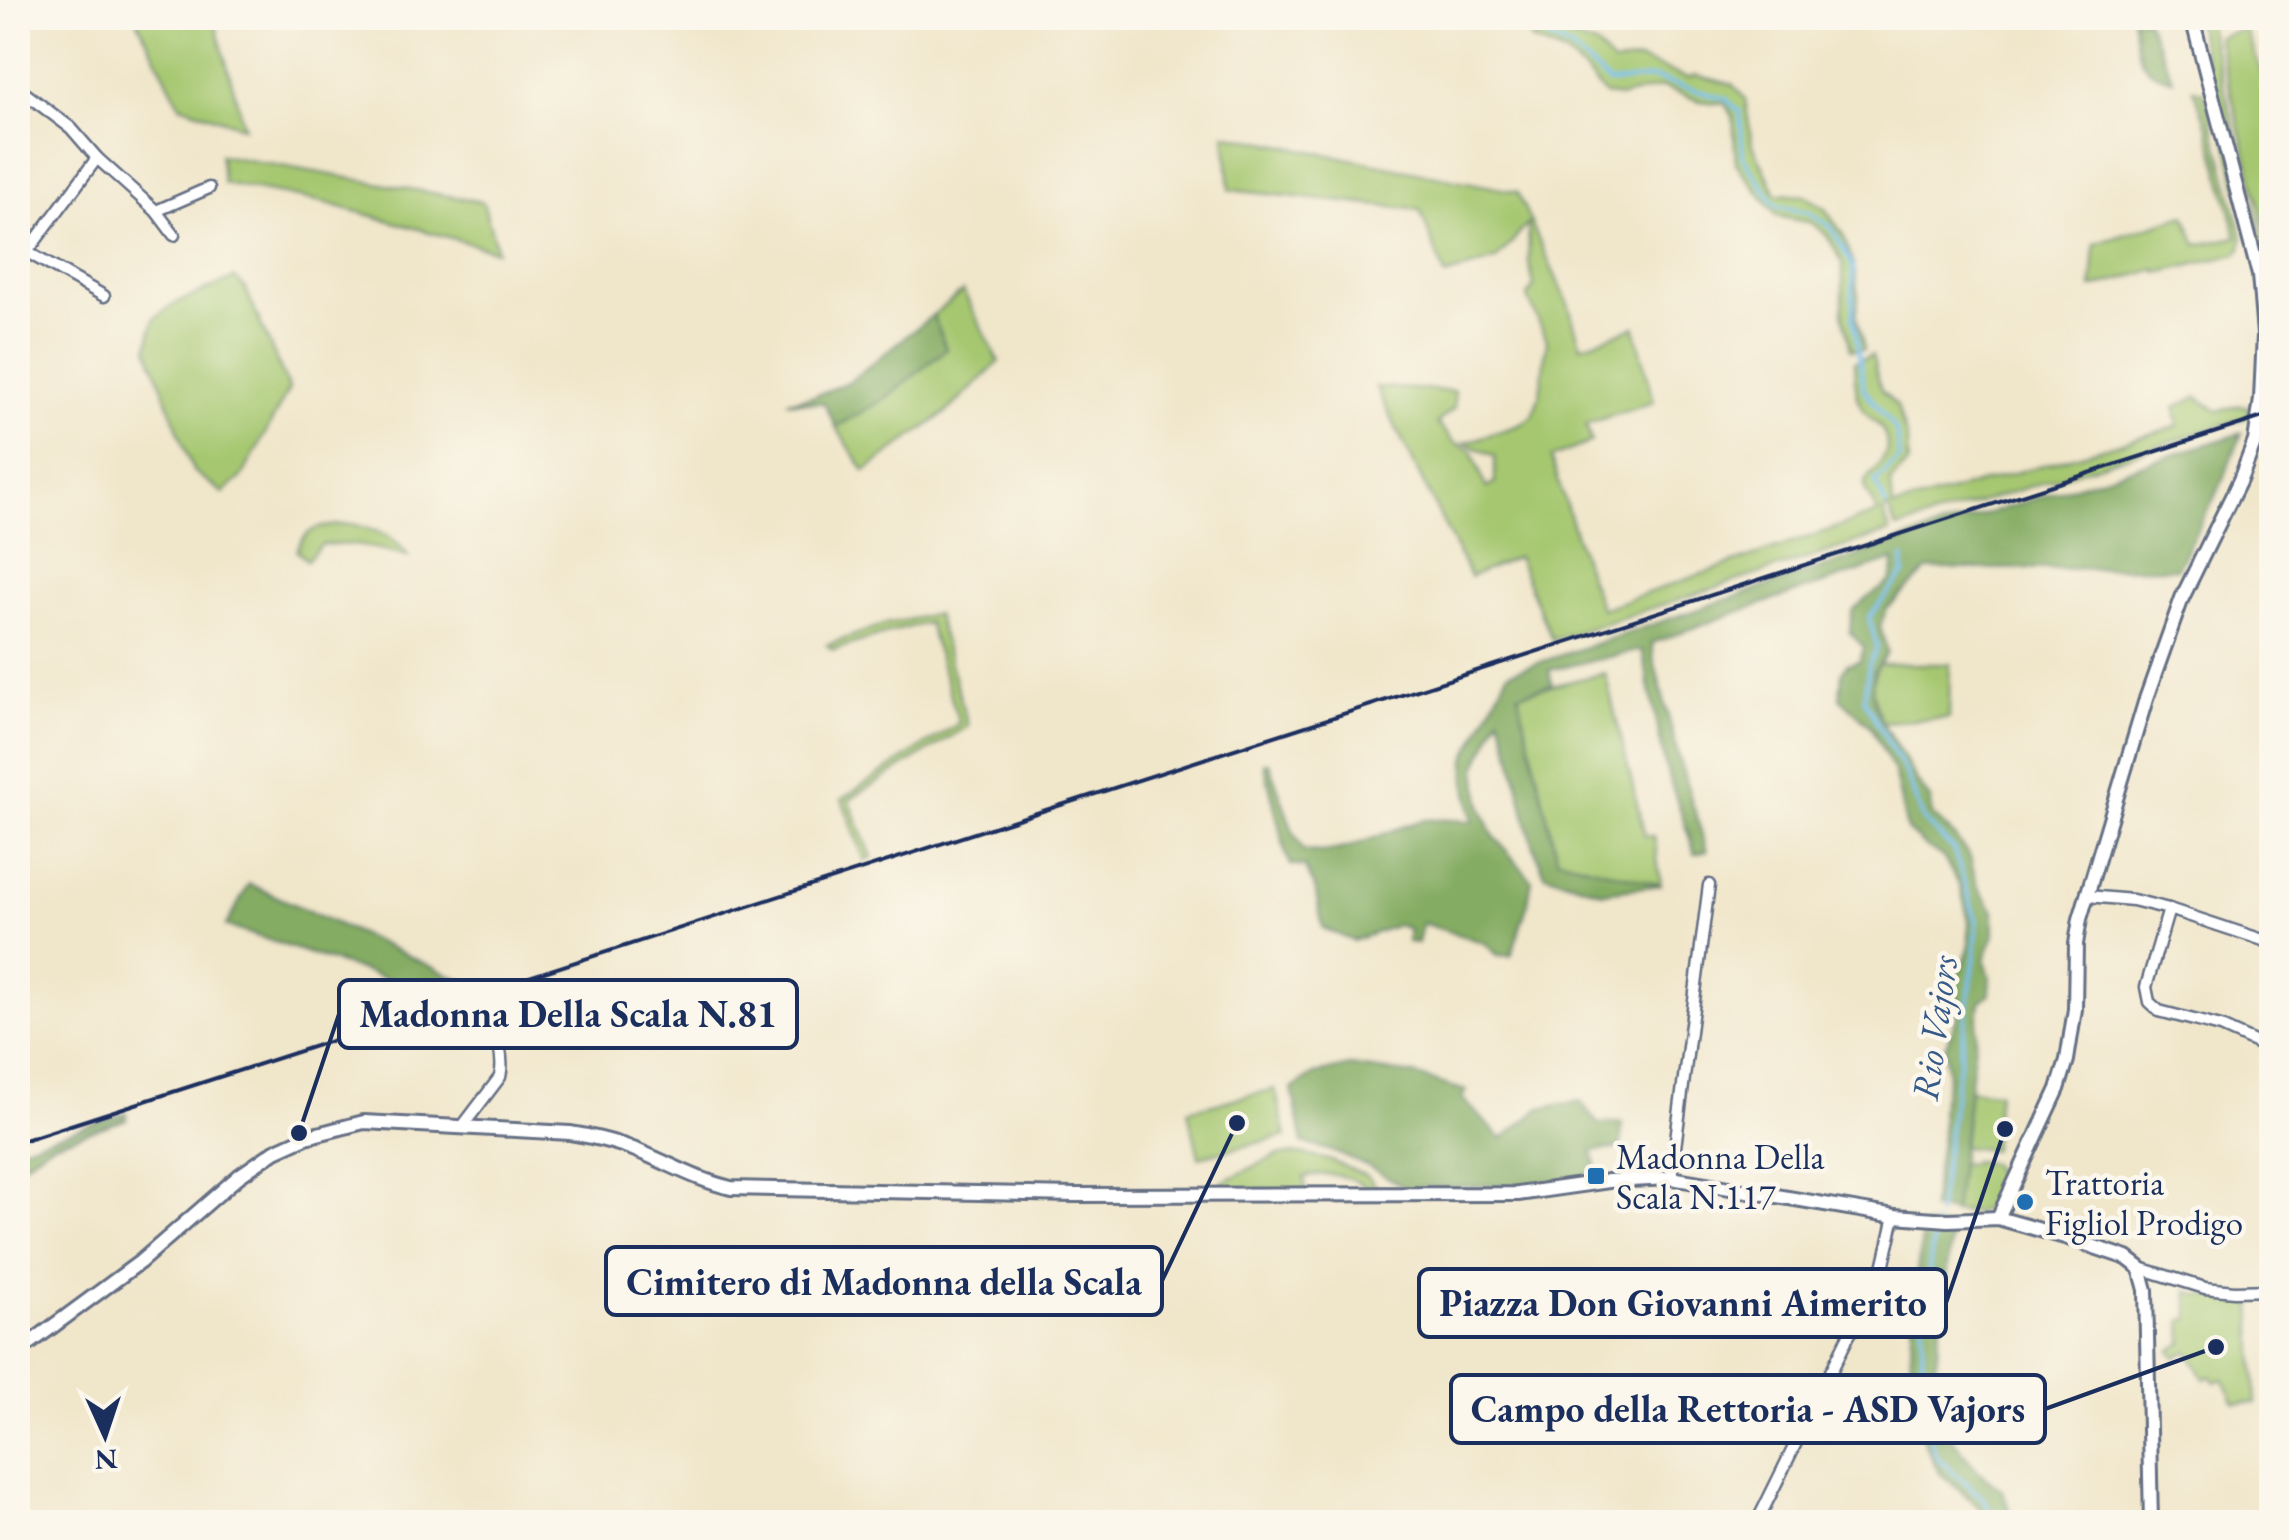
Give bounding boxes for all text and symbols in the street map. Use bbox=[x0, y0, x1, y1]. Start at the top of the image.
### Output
water label: Rio Vajors bbox=[1900, 952, 1969, 1104]
callout: Madonna Della Scala N.81 bbox=[339, 980, 797, 1048]
text: Madonna Della Scala N.81 bbox=[359, 989, 777, 1038]
place label: Madonna Della Scala N.117 bbox=[1616, 1134, 1825, 1219]
place label: Trattoria Figliol Prodigo bbox=[2045, 1160, 2243, 1245]
marker: Madonna Della Scala N.117 bbox=[1585, 1165, 1607, 1187]
marker: Trattoria Figliol Prodigo bbox=[2014, 1191, 2036, 1213]
callout: Cimitero di Madonna della Scala bbox=[606, 1247, 1162, 1315]
text: Cimitero di Madonna della Scala bbox=[626, 1257, 1142, 1306]
callout: Piazza Don Giovanni Aimerito bbox=[1419, 1269, 1946, 1337]
text: Piazza Don Giovanni Aimerito bbox=[1439, 1278, 1927, 1327]
callout: Campo della Rettoria - ASD Vajors bbox=[1451, 1375, 2045, 1443]
text: Campo della Rettoria - ASD Vajors bbox=[1471, 1384, 2025, 1433]
north arrow bbox=[55, 1385, 155, 1485]
text: N bbox=[94, 1441, 119, 1479]

